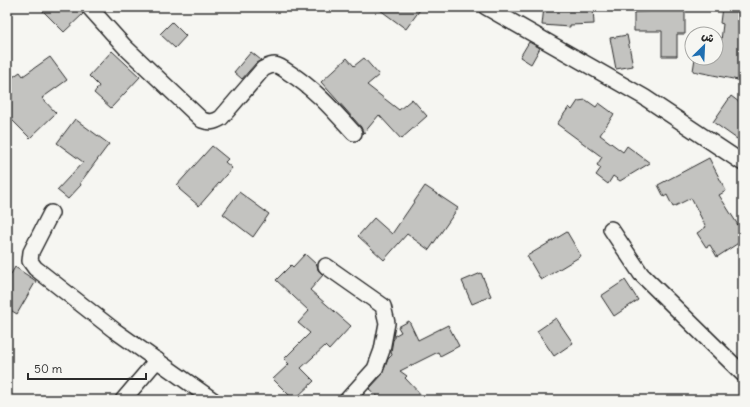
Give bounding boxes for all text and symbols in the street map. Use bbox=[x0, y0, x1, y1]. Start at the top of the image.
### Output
north arrow bbox=[684, 26, 724, 66]
text: ش bbox=[700, 28, 716, 46]
scale bar bbox=[28, 355, 146, 381]
text: 50 m bbox=[34, 361, 63, 376]

